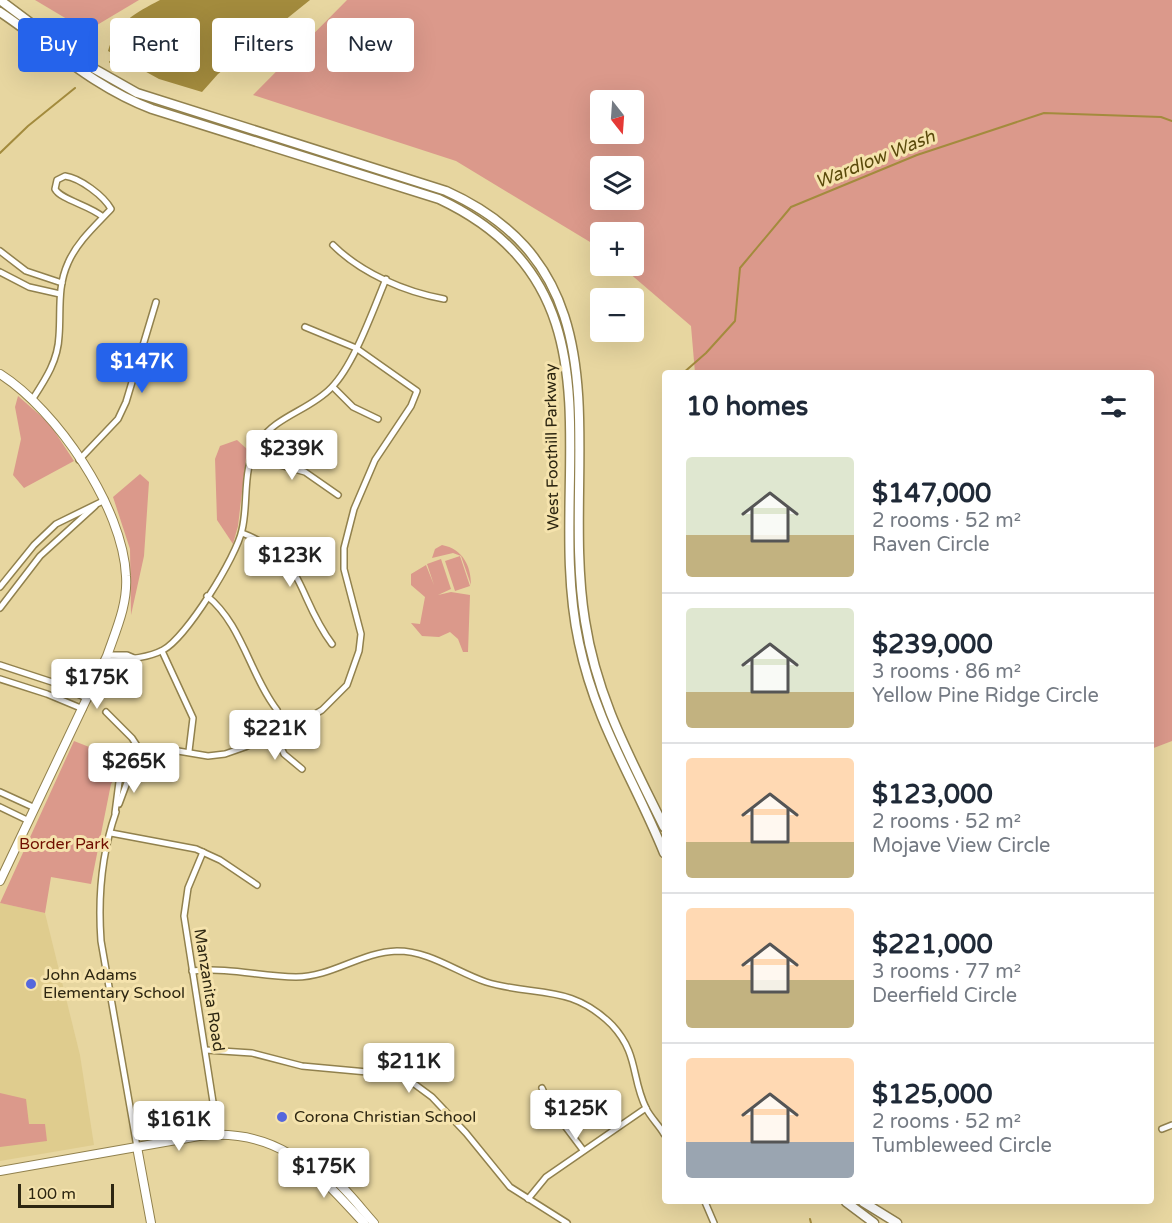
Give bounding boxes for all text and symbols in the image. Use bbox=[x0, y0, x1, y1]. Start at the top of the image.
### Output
chip: Buy bbox=[18, 18, 98, 72]
chip: Rent bbox=[110, 18, 200, 72]
chip: Filters bbox=[212, 18, 315, 72]
chip: New bbox=[327, 18, 414, 72]
north arrow bbox=[590, 90, 644, 144]
map controls bbox=[590, 90, 644, 342]
water label: Wardlow Wash bbox=[812, 125, 939, 193]
button: layers bbox=[590, 156, 644, 210]
button: + bbox=[590, 222, 644, 276]
button: − bbox=[590, 288, 644, 342]
pin: $147K bbox=[100, 343, 184, 394]
text: $147K bbox=[110, 350, 174, 374]
street label: West Foothill Parkway bbox=[541, 363, 563, 531]
icon: filters bbox=[1097, 390, 1130, 423]
text: 10 homes bbox=[686, 391, 808, 422]
pin: $239K bbox=[250, 430, 334, 481]
text: $239K bbox=[260, 437, 324, 461]
text: $147,000 bbox=[872, 478, 991, 509]
icon: home bbox=[734, 481, 806, 553]
text: 2 rooms · 52 m² bbox=[872, 509, 1021, 533]
text: Raven Circle bbox=[872, 533, 990, 557]
pin: $123K bbox=[248, 537, 332, 588]
text: $123K bbox=[258, 544, 322, 568]
text: $239,000 bbox=[872, 629, 993, 660]
icon: home bbox=[734, 632, 806, 704]
pin: $175K bbox=[55, 659, 139, 710]
text: 3 rooms · 86 m² bbox=[872, 660, 1021, 684]
text: $175K bbox=[65, 666, 129, 690]
text: Yellow Pine Ridge Circle bbox=[872, 684, 1099, 708]
pin: $221K bbox=[233, 710, 317, 761]
text: $221K bbox=[243, 717, 307, 741]
pin: $265K bbox=[92, 743, 176, 794]
text: $265K bbox=[102, 750, 166, 774]
text: $123,000 bbox=[872, 779, 993, 810]
icon: home bbox=[734, 782, 806, 854]
text: 2 rooms · 52 m² bbox=[872, 810, 1021, 834]
park label: Border Park bbox=[19, 834, 109, 854]
text: Mojave View Circle bbox=[872, 834, 1050, 858]
street label: Manzanita Road bbox=[189, 927, 229, 1053]
text: $221,000 bbox=[872, 929, 993, 960]
icon: home bbox=[734, 932, 806, 1004]
text: 3 rooms · 77 m² bbox=[872, 960, 1021, 984]
place label: John Adams Elementary School bbox=[43, 965, 185, 1003]
marker: John Adams Elementary School bbox=[24, 977, 38, 991]
text: Deerfield Circle bbox=[872, 984, 1017, 1008]
pin: $211K bbox=[367, 1043, 451, 1094]
text: $211K bbox=[377, 1050, 441, 1074]
text: $125,000 bbox=[872, 1079, 992, 1110]
icon: home bbox=[734, 1082, 806, 1154]
pin: $125K bbox=[534, 1090, 618, 1141]
text: $125K bbox=[544, 1097, 608, 1121]
pin: $161K bbox=[137, 1101, 221, 1152]
place label: Corona Christian School bbox=[294, 1107, 476, 1127]
text: $161K bbox=[147, 1108, 211, 1132]
marker: Corona Christian School bbox=[275, 1110, 289, 1124]
text: 2 rooms · 52 m² bbox=[872, 1110, 1021, 1134]
text: Tumbleweed Circle bbox=[872, 1134, 1052, 1158]
pin: $175K bbox=[282, 1148, 366, 1199]
text: $175K bbox=[292, 1155, 356, 1179]
scale bar bbox=[18, 1181, 114, 1208]
text: 100 m bbox=[27, 1184, 76, 1204]

